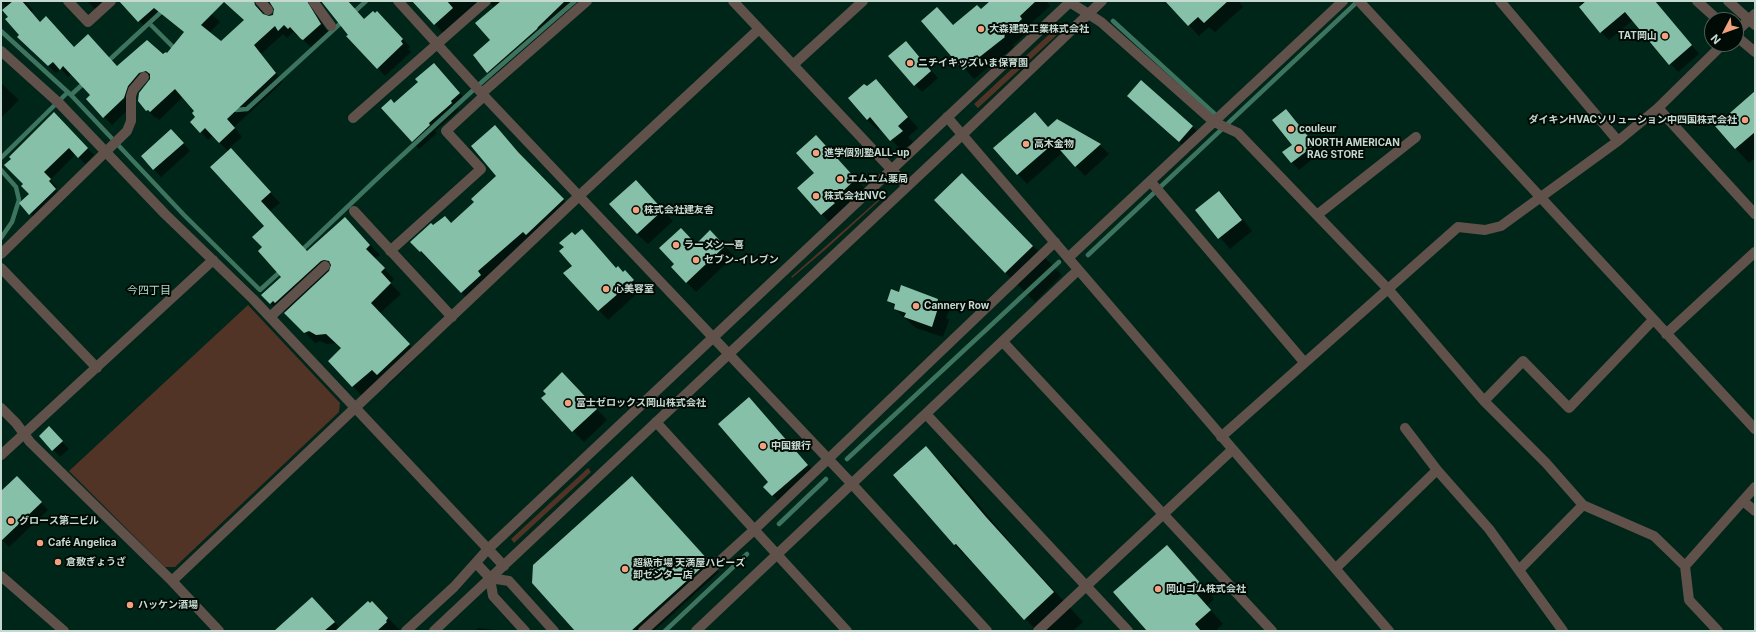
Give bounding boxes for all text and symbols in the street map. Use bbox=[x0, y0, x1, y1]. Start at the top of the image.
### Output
north arrow bbox=[1704, 12, 1744, 52]
place label: 大森建設工業株式会社 bbox=[989, 23, 1089, 35]
marker: 大森建設工業株式会社 bbox=[976, 24, 986, 34]
place label: TAT岡山 bbox=[1618, 30, 1657, 42]
marker: TAT岡山 bbox=[1660, 31, 1670, 41]
text: N bbox=[1708, 31, 1724, 47]
place label: ニチイキッズいま保育園 bbox=[918, 57, 1028, 69]
marker: ニチイキッズいま保育園 bbox=[905, 58, 915, 68]
place label: ダイキンHVACソリューション中四国株式会社 bbox=[1528, 114, 1737, 126]
marker: ダイキンHVACソリューション中四国株式会社 bbox=[1740, 115, 1750, 125]
place label: couleur bbox=[1299, 123, 1336, 135]
marker: couleur bbox=[1286, 124, 1296, 134]
place label: NORTH AMERICAN RAG STORE bbox=[1307, 137, 1400, 160]
place label: 高木金物 bbox=[1034, 138, 1074, 150]
marker: 高木金物 bbox=[1021, 139, 1031, 149]
marker: NORTH AMERICAN RAG STORE bbox=[1294, 144, 1304, 154]
place label: 進学個別塾ALL-up bbox=[824, 147, 909, 159]
marker: 進学個別塾ALL-up bbox=[811, 148, 821, 158]
place label: エムエム薬局 bbox=[848, 173, 908, 185]
marker: エムエム薬局 bbox=[835, 174, 845, 184]
place label: 株式会社NVC bbox=[824, 190, 886, 202]
marker: 株式会社NVC bbox=[811, 191, 821, 201]
place label: 株式会社建友舎 bbox=[644, 204, 714, 216]
marker: 株式会社建友舎 bbox=[631, 205, 641, 215]
place label: ラーメン一喜 bbox=[684, 239, 744, 251]
marker: ラーメン一喜 bbox=[671, 240, 681, 250]
place label: セブン-イレブン bbox=[704, 254, 779, 266]
marker: セブン-イレブン bbox=[691, 255, 701, 265]
place label: 心美容室 bbox=[614, 283, 654, 295]
district label: 今四丁目 bbox=[127, 284, 171, 298]
marker: 心美容室 bbox=[601, 284, 611, 294]
place label: Cannery Row bbox=[924, 300, 989, 312]
marker: Cannery Row bbox=[911, 301, 921, 311]
place label: 富士ゼロックス岡山株式会社 bbox=[576, 397, 706, 409]
marker: 富士ゼロックス岡山株式会社 bbox=[563, 398, 573, 408]
place label: 中国銀行 bbox=[771, 440, 811, 452]
marker: 中国銀行 bbox=[758, 441, 768, 451]
place label: グロース第二ビル bbox=[19, 515, 99, 527]
marker: グロース第二ビル bbox=[6, 516, 16, 526]
place label: Café Angelica bbox=[48, 537, 116, 549]
marker: Café Angelica bbox=[35, 538, 45, 548]
place label: 倉敷ぎょうざ bbox=[66, 556, 126, 568]
marker: 倉敷ぎょうざ bbox=[53, 557, 63, 567]
place label: 超級市場 天満屋ハピーズ 卸センター店 bbox=[633, 557, 745, 580]
marker: 超級市場 天満屋ハピーズ 卸センター店 bbox=[620, 564, 630, 574]
place label: 岡山ゴム株式会社 bbox=[1166, 583, 1246, 595]
marker: 岡山ゴム株式会社 bbox=[1153, 584, 1163, 594]
place label: ハッケン酒場 bbox=[138, 599, 198, 611]
marker: ハッケン酒場 bbox=[125, 600, 135, 610]

